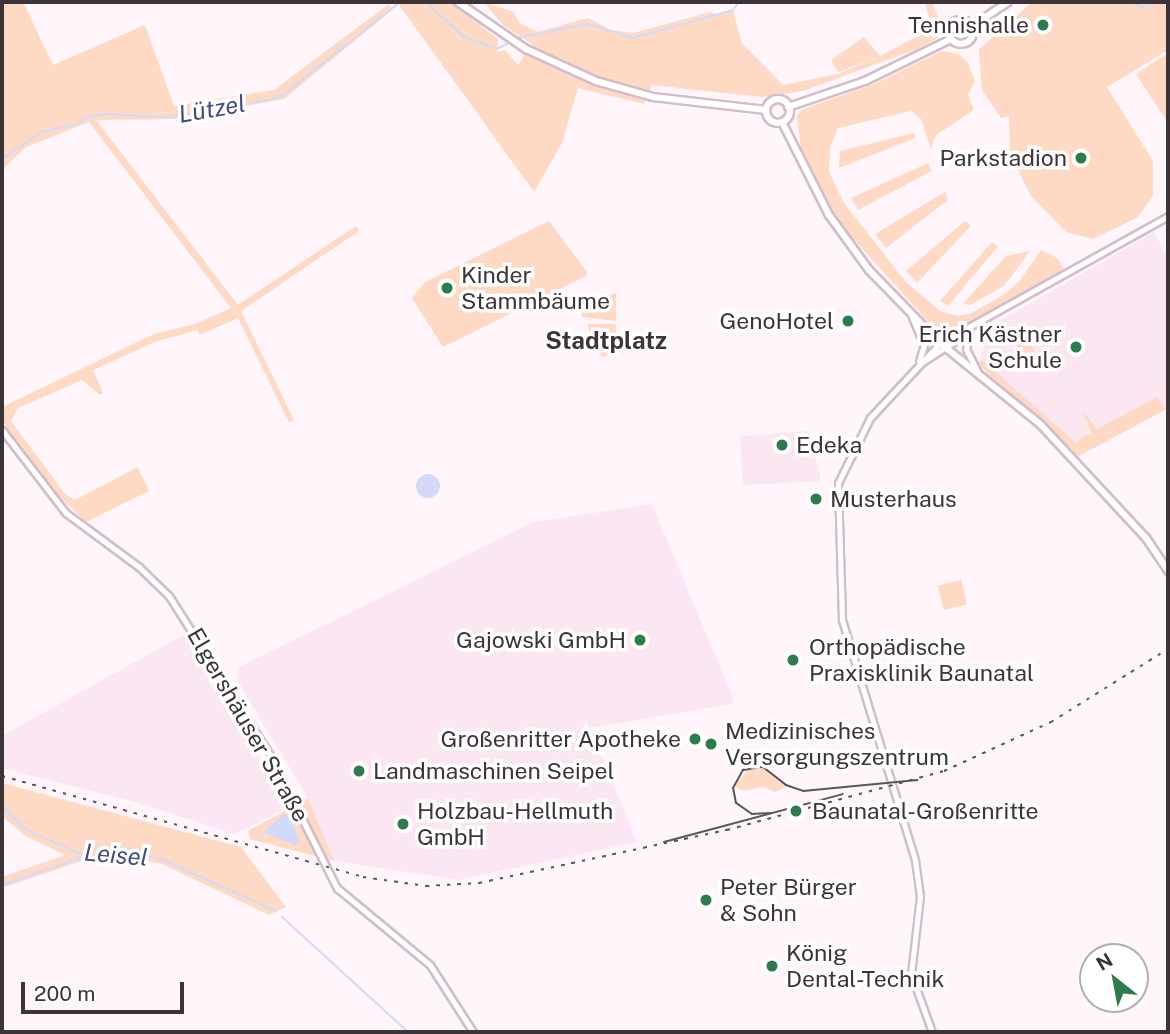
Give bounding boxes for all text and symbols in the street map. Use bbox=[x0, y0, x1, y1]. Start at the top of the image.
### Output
place label: Tennishalle bbox=[908, 11, 1029, 39]
marker: Tennishalle bbox=[1035, 17, 1051, 33]
water label: Lützel bbox=[176, 89, 248, 129]
place label: Parkstadion bbox=[939, 144, 1067, 172]
marker: Parkstadion bbox=[1073, 150, 1089, 166]
place label: Kinder Stammbäume bbox=[461, 261, 610, 315]
marker: Kinder Stammbäume bbox=[439, 280, 455, 296]
place label: GenoHotel bbox=[719, 307, 834, 335]
marker: GenoHotel bbox=[840, 313, 856, 329]
place label: Erich Kästner Schule bbox=[918, 320, 1062, 374]
district label: Stadtplatz bbox=[545, 327, 667, 355]
marker: Erich Kästner Schule bbox=[1068, 339, 1084, 355]
place label: Edeka bbox=[796, 431, 862, 459]
marker: Edeka bbox=[774, 437, 790, 453]
place label: Musterhaus bbox=[830, 485, 957, 513]
marker: Musterhaus bbox=[808, 491, 824, 507]
street label: Elgershäuser Straße bbox=[181, 623, 315, 827]
place label: Gajowski GmbH bbox=[456, 626, 626, 654]
marker: Gajowski GmbH bbox=[632, 632, 648, 648]
place label: Orthopädische Praxisklinik Baunatal bbox=[809, 633, 1034, 687]
marker: Orthopädische Praxisklinik Baunatal bbox=[783, 650, 803, 670]
place label: Medizinisches Versorgungszentrum bbox=[725, 717, 949, 771]
place label: Großenritter Apotheke bbox=[441, 725, 681, 753]
marker: Großenritter Apotheke bbox=[687, 731, 703, 747]
marker: Medizinisches Versorgungszentrum bbox=[703, 736, 719, 752]
place label: Landmaschinen Seipel bbox=[373, 757, 614, 785]
marker: Landmaschinen Seipel bbox=[351, 763, 367, 779]
place label: Holzbau-Hellmuth GmbH bbox=[417, 797, 613, 851]
place label: Baunatal-Großenritte bbox=[812, 797, 1039, 825]
marker: Baunatal-Großenritte bbox=[786, 801, 806, 821]
marker: Holzbau-Hellmuth GmbH bbox=[395, 816, 411, 832]
water label: Leisel bbox=[83, 838, 149, 872]
place label: Peter Bürger & Sohn bbox=[720, 873, 857, 927]
marker: Peter Bürger & Sohn bbox=[698, 892, 714, 908]
place label: König Dental-Technik bbox=[786, 939, 944, 993]
north arrow bbox=[1079, 943, 1149, 1013]
text: N bbox=[1092, 948, 1116, 975]
marker: König Dental-Technik bbox=[764, 958, 780, 974]
scale bar bbox=[24, 968, 187, 1012]
text: 200 m bbox=[34, 981, 95, 1006]

